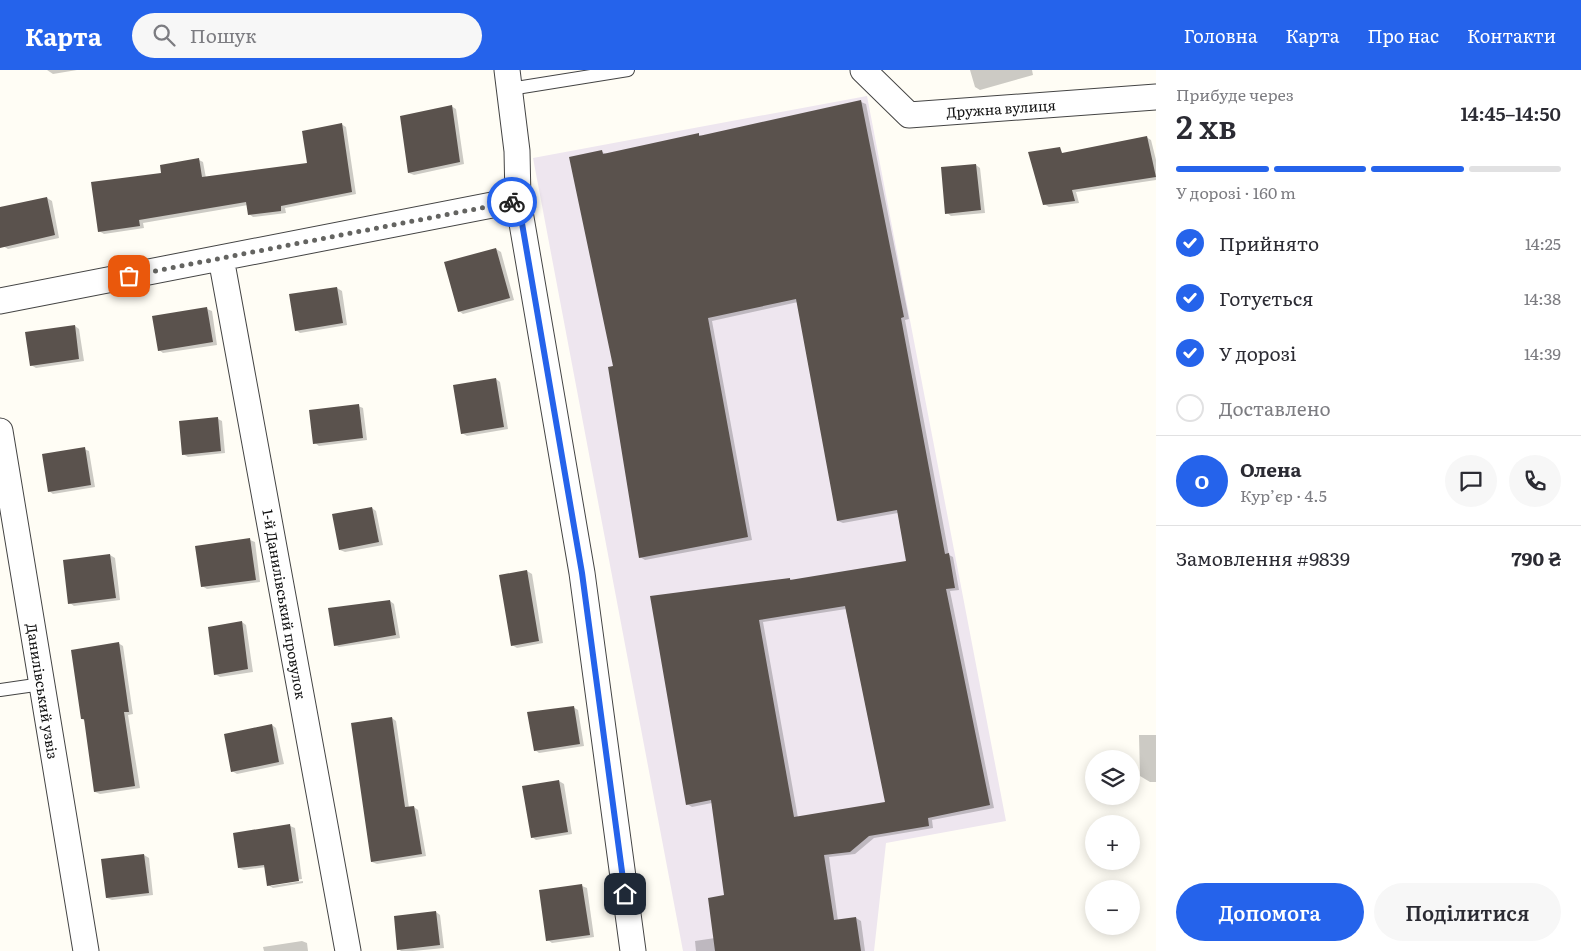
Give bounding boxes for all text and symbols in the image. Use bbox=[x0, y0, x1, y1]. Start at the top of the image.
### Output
search box bbox=[132, 13, 482, 58]
text: Карта bbox=[25, 18, 102, 53]
icon: search bbox=[150, 21, 178, 49]
text: Пошук bbox=[190, 21, 257, 49]
text: Головна bbox=[1184, 22, 1258, 49]
text: Карта bbox=[1286, 22, 1340, 49]
text: Про нас bbox=[1368, 22, 1439, 49]
text: Контакти bbox=[1467, 22, 1556, 49]
text: Прибуде через bbox=[1176, 82, 1294, 106]
street label: Дружна вулиця bbox=[946, 94, 1056, 122]
text: 14:45–14:50 bbox=[1460, 99, 1561, 127]
text: 2 хв bbox=[1176, 101, 1237, 149]
courier bbox=[487, 177, 537, 227]
text: У дорозі · 160 m bbox=[1176, 180, 1296, 204]
icon: bike bbox=[498, 188, 526, 216]
icon: check bbox=[1176, 229, 1204, 257]
text: Прийнято bbox=[1219, 229, 1319, 257]
text: 14:25 bbox=[1525, 231, 1561, 255]
pin bbox=[108, 255, 150, 297]
icon: bag bbox=[115, 262, 143, 290]
icon: check bbox=[1176, 284, 1204, 312]
text: Готується bbox=[1219, 284, 1314, 312]
text: 14:38 bbox=[1524, 286, 1561, 310]
icon: check bbox=[1176, 339, 1204, 367]
text: У дорозі bbox=[1219, 339, 1296, 367]
text: 14:39 bbox=[1524, 341, 1561, 365]
text: Доставлено bbox=[1219, 394, 1331, 422]
text: Олена bbox=[1240, 455, 1302, 483]
button: chat bbox=[1445, 455, 1497, 507]
button: phone bbox=[1509, 455, 1561, 507]
text: О bbox=[1195, 467, 1209, 495]
text: Кур’єр · 4.5 bbox=[1240, 483, 1327, 507]
street label: 1-й Данилівський провулок bbox=[258, 507, 312, 701]
text: Замовлення #9839 bbox=[1176, 544, 1350, 572]
text: 790 ₴ bbox=[1511, 544, 1561, 572]
street label: Данилівський узвіз bbox=[22, 622, 64, 760]
map controls bbox=[1085, 750, 1140, 935]
button: layers bbox=[1085, 750, 1140, 805]
button: + bbox=[1085, 815, 1140, 870]
pin bbox=[604, 873, 646, 915]
icon: home bbox=[611, 880, 639, 908]
button: − bbox=[1085, 880, 1140, 935]
button: Допомога bbox=[1176, 883, 1364, 941]
button: Поділитися bbox=[1374, 883, 1561, 941]

